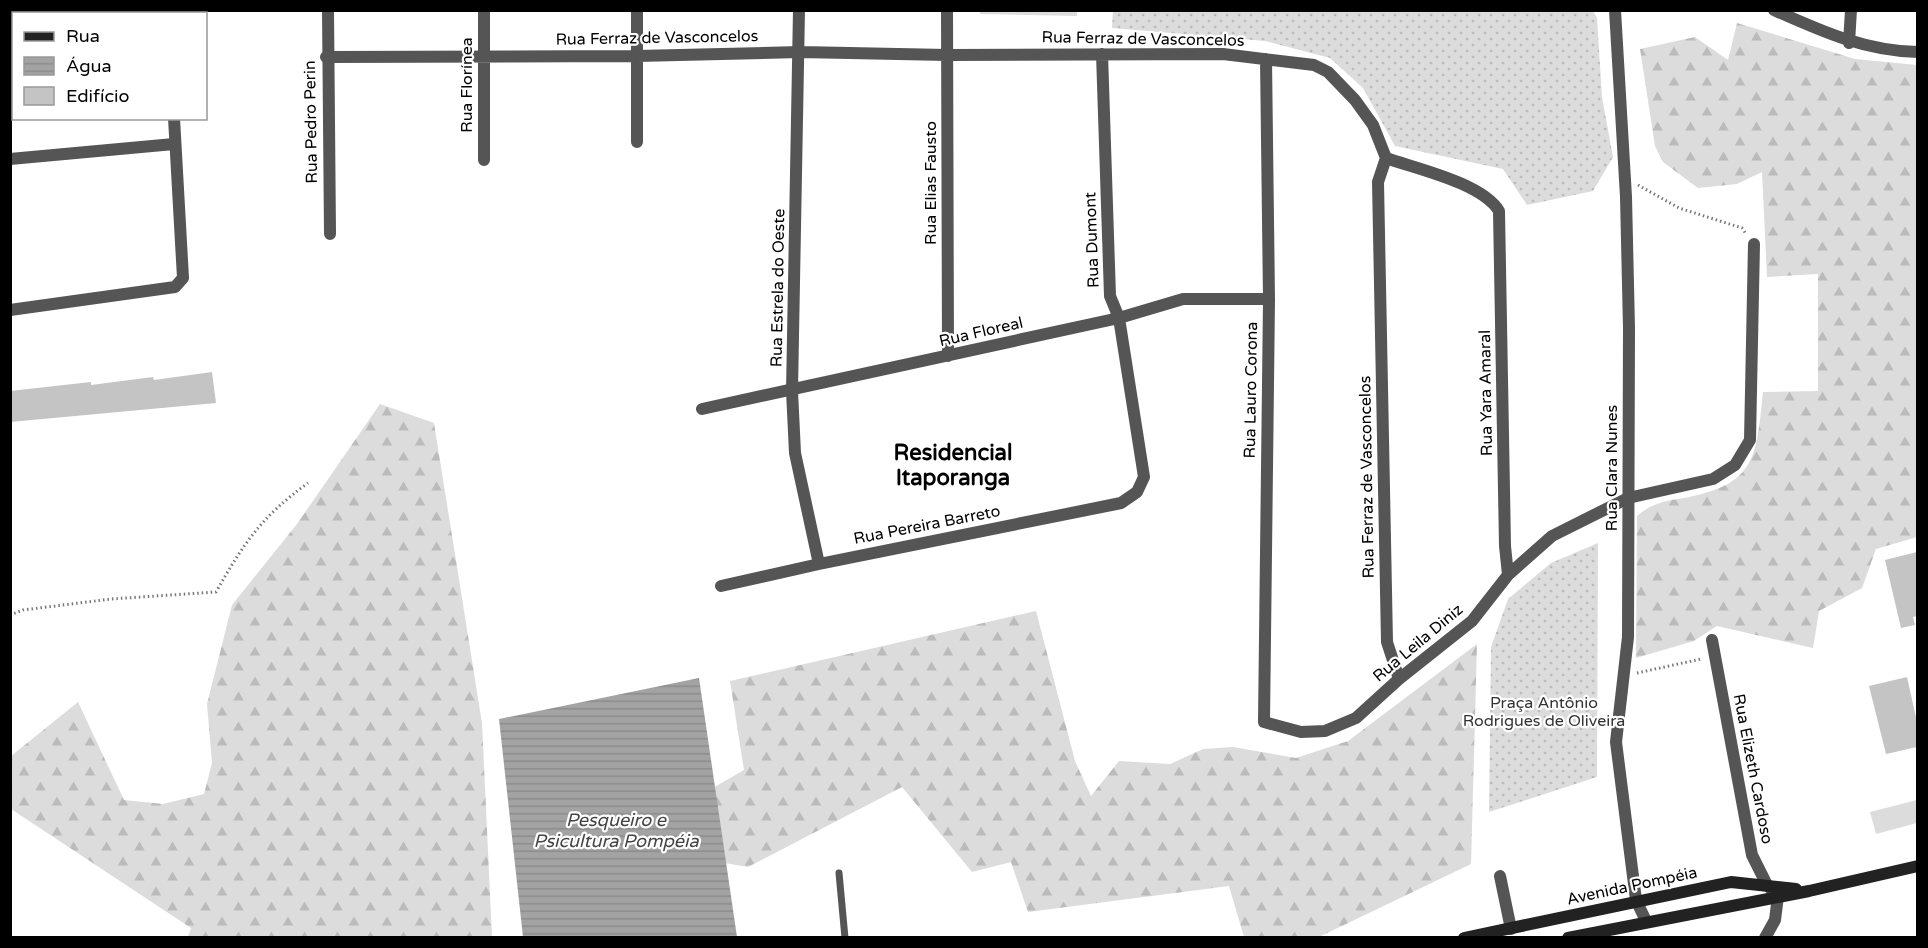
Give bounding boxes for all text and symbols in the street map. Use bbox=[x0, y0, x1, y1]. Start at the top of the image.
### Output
legend bbox=[12, 12, 207, 120]
text: Rua bbox=[66, 25, 100, 47]
street label: Rua Ferraz de Vasconcelos bbox=[555, 26, 759, 50]
street label: Rua Ferraz de Vasconcelos bbox=[1041, 27, 1245, 51]
street label: Rua Florínea bbox=[457, 37, 477, 133]
text: Água bbox=[66, 55, 112, 77]
street label: Rua Pedro Perin bbox=[300, 60, 322, 184]
text: Edifício bbox=[66, 85, 130, 107]
street label: Rua Elias Fausto bbox=[921, 121, 941, 245]
street label: Rua Dumont bbox=[1080, 192, 1104, 288]
street label: Rua Estrela do Oeste bbox=[767, 209, 789, 367]
street label: Rua Floreal bbox=[937, 313, 1025, 351]
street label: Rua Lauro Corona bbox=[1240, 321, 1262, 459]
street label: Rua Yara Amaral bbox=[1475, 330, 1497, 456]
street label: Rua Ferraz de Vasconcelos bbox=[1355, 375, 1379, 579]
street label: Rua Clara Nunes bbox=[1602, 405, 1622, 531]
district label: Residencial Itaporanga bbox=[894, 440, 1012, 491]
street label: Rua Pereira Barreto bbox=[852, 501, 1002, 549]
street label: Rua Leila Diniz bbox=[1369, 600, 1467, 686]
street label: Rua Elizeth Cardoso bbox=[1729, 692, 1777, 846]
park label: Praça Antônio Rodrigues de Oliveira bbox=[1463, 693, 1625, 731]
water label: Pesqueiro e Psicultura Pompéia bbox=[533, 809, 699, 852]
street label: Avenida Pompéia bbox=[1565, 862, 1699, 910]

